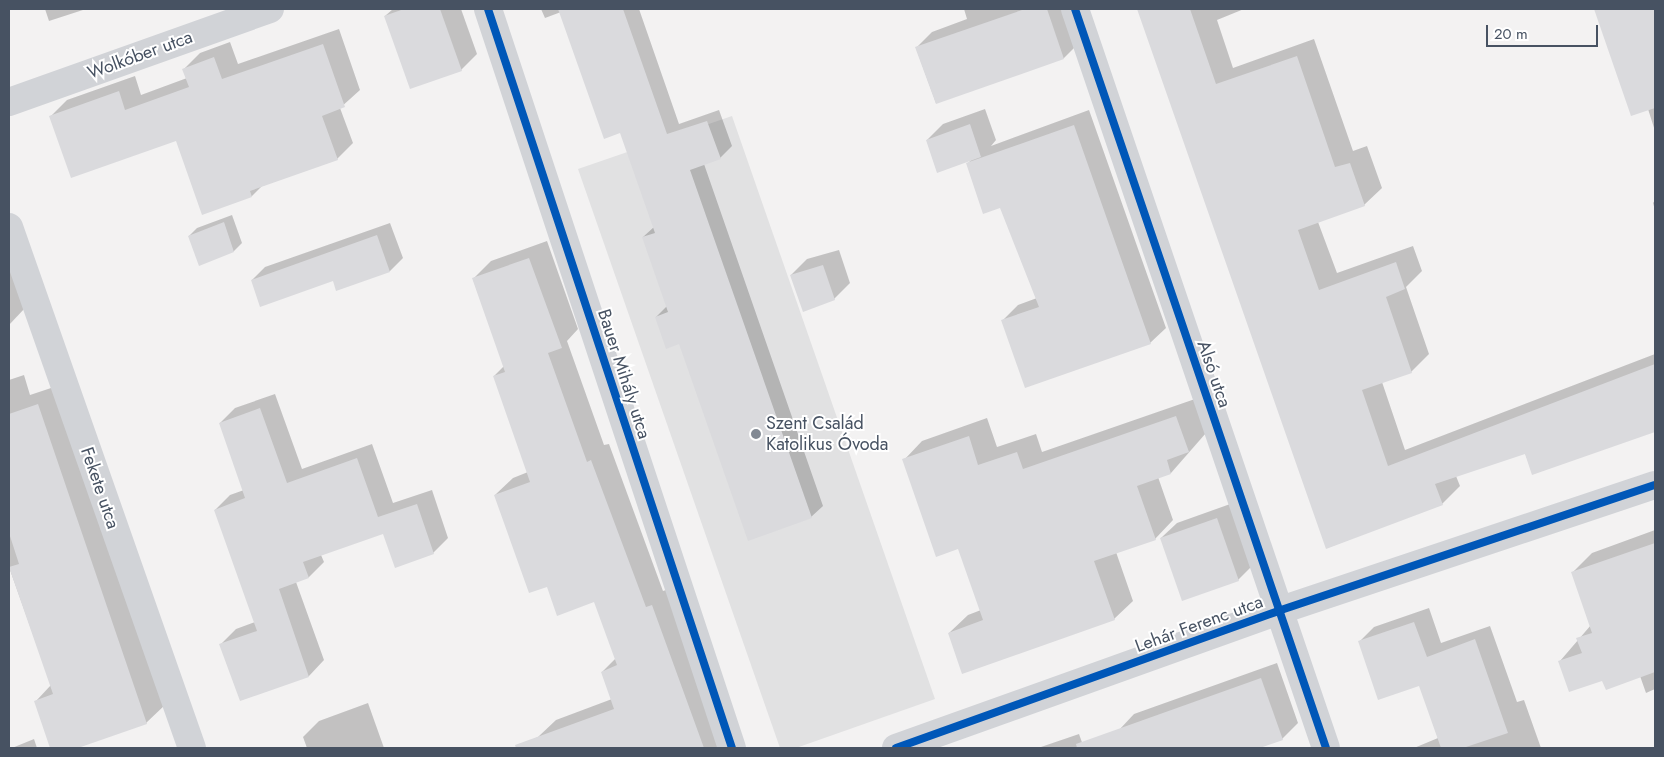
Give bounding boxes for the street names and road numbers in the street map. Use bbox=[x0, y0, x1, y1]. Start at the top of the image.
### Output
street label: Wolkóber utca bbox=[85, 26, 195, 84]
street label: Bauer Mihály utca bbox=[593, 307, 655, 441]
street label: Alsó utca bbox=[1192, 338, 1236, 410]
street label: Fekete utca bbox=[76, 444, 124, 532]
street label: Lehár Ferenc utca bbox=[1132, 591, 1266, 657]

